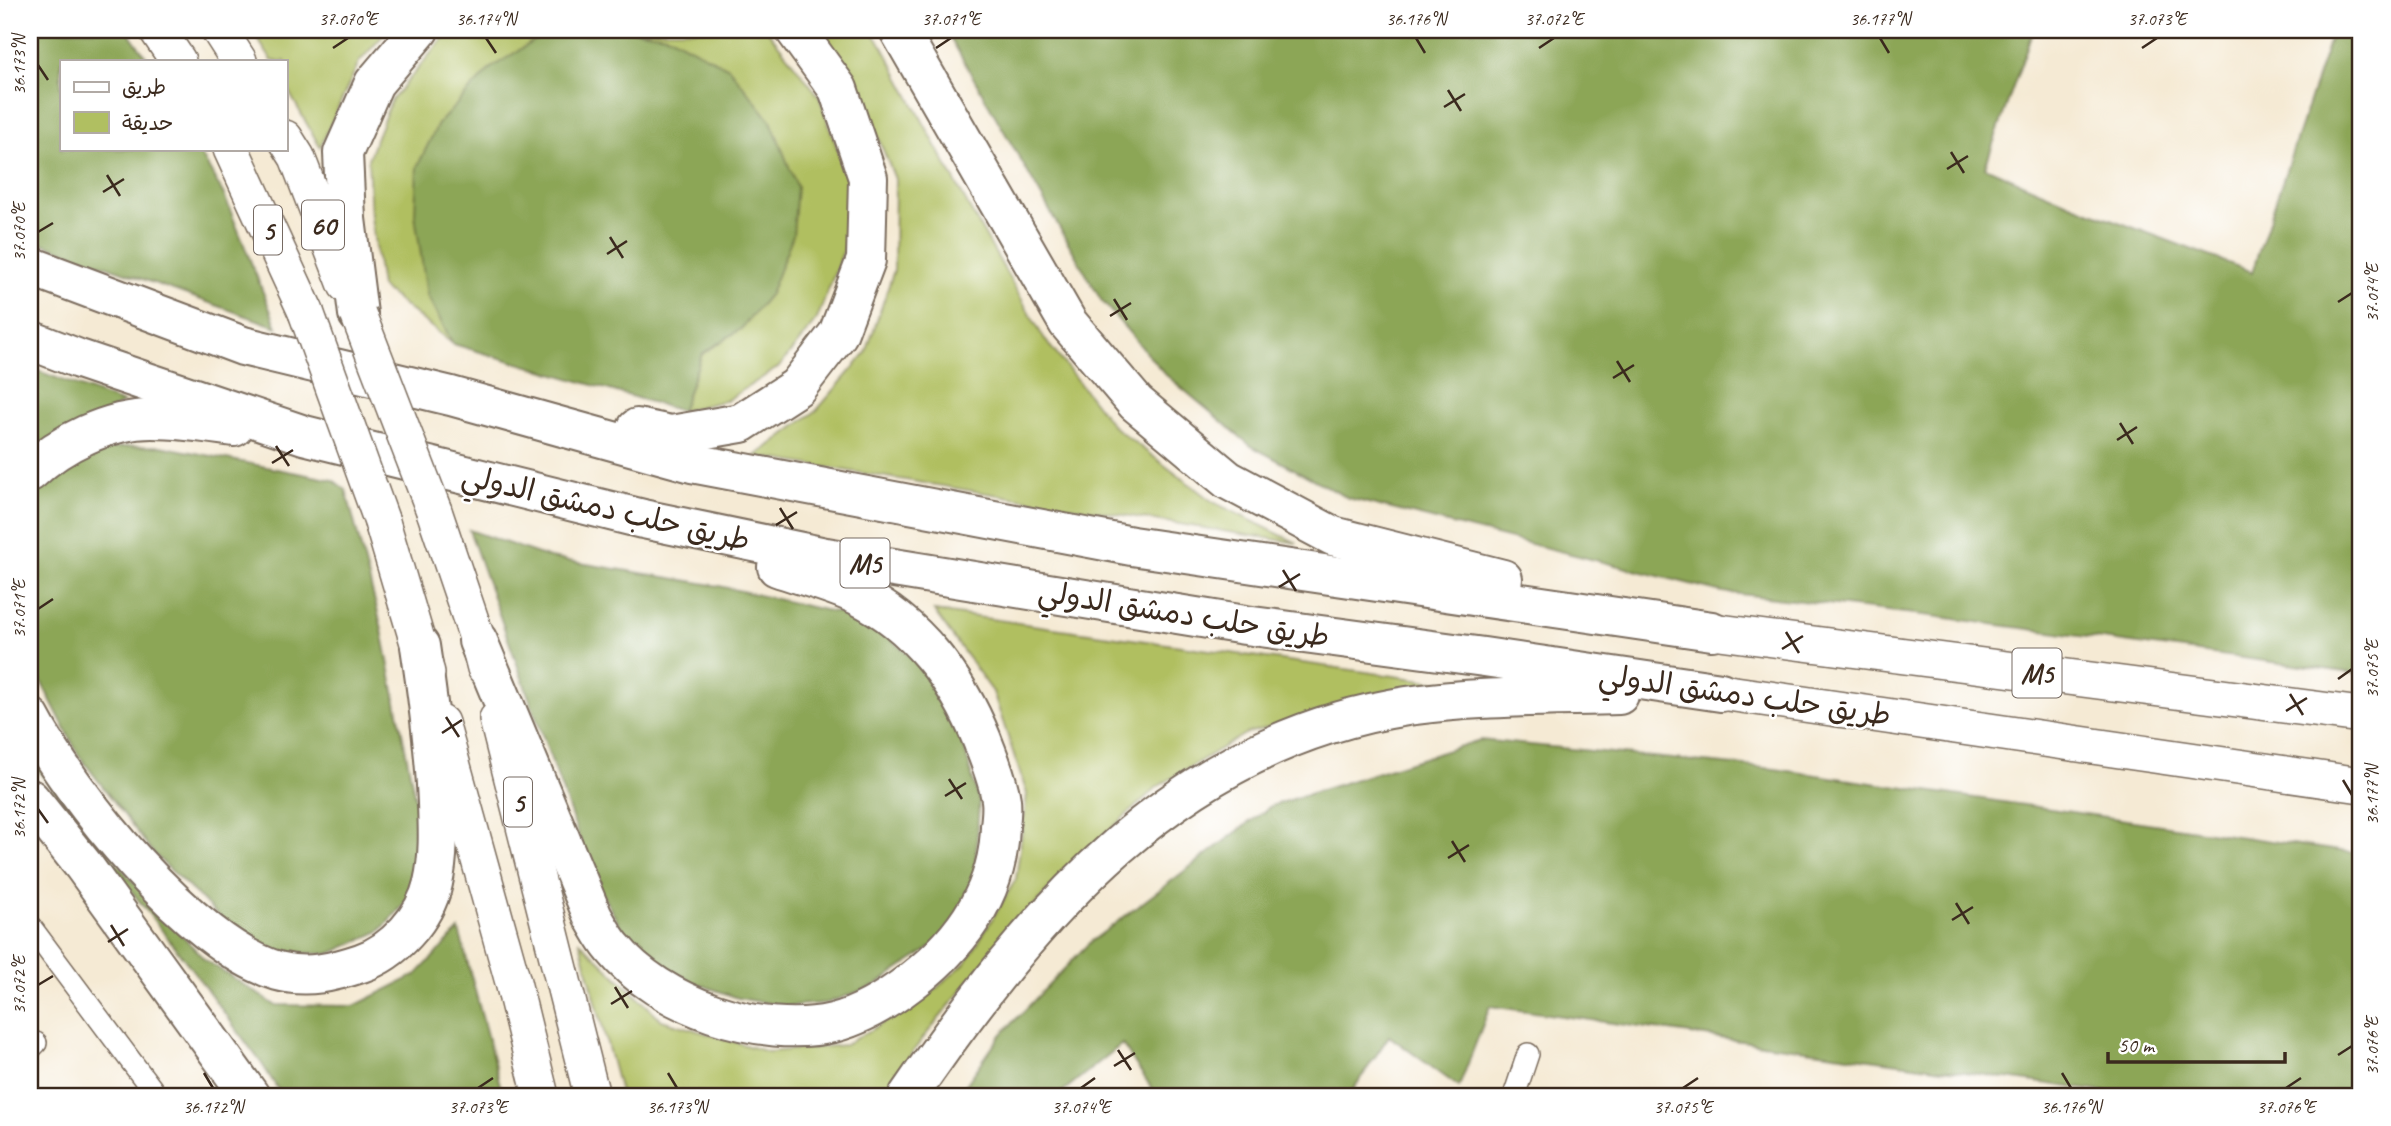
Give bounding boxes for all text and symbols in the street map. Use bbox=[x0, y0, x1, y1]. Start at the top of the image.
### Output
text: 37.070°E bbox=[319, 8, 380, 30]
text: 36.174°N bbox=[456, 8, 519, 30]
text: 37.071°E bbox=[922, 8, 983, 30]
text: 36.176°N bbox=[1386, 8, 1449, 30]
text: 37.072°E bbox=[1525, 8, 1586, 30]
text: 36.177°N bbox=[1850, 8, 1913, 30]
text: 37.073°E bbox=[2128, 8, 2189, 30]
text: 36.173°N bbox=[8, 32, 30, 95]
legend bbox=[60, 60, 287, 150]
text: طريق bbox=[122, 74, 166, 100]
text: حديقة bbox=[122, 110, 173, 136]
text: 37.070°E bbox=[8, 200, 30, 261]
road number: 60 bbox=[302, 201, 344, 250]
road number: 5 bbox=[254, 205, 282, 254]
text: 37.074°E bbox=[2361, 261, 2383, 322]
street label: طريق حلب دمشق الدولي bbox=[457, 456, 754, 566]
road number: M5 bbox=[840, 538, 890, 588]
street label: طريق حلب دمشق الدولي bbox=[1034, 572, 1332, 663]
text: 37.071°E bbox=[8, 577, 30, 638]
text: 37.075°E bbox=[2361, 637, 2383, 698]
road number: M5 bbox=[2012, 648, 2062, 698]
street label: طريق حلب دمشق الدولي bbox=[1595, 656, 1894, 741]
text: 36.177°N bbox=[2361, 762, 2383, 825]
text: 36.172°N bbox=[8, 776, 30, 839]
road number: 5 bbox=[504, 778, 532, 826]
text: 37.072°E bbox=[8, 953, 30, 1014]
text: 37.076°E bbox=[2361, 1014, 2383, 1075]
scale bar bbox=[2108, 1021, 2284, 1065]
text: 50 m bbox=[2118, 1032, 2156, 1058]
text: 36.172°N bbox=[183, 1096, 246, 1118]
text: 37.073°E bbox=[449, 1096, 510, 1118]
text: 36.173°N bbox=[647, 1096, 710, 1118]
text: 37.074°E bbox=[1052, 1096, 1113, 1118]
text: 37.075°E bbox=[1654, 1096, 1715, 1118]
text: 36.176°N bbox=[2041, 1096, 2104, 1118]
text: 37.076°E bbox=[2257, 1096, 2318, 1118]

